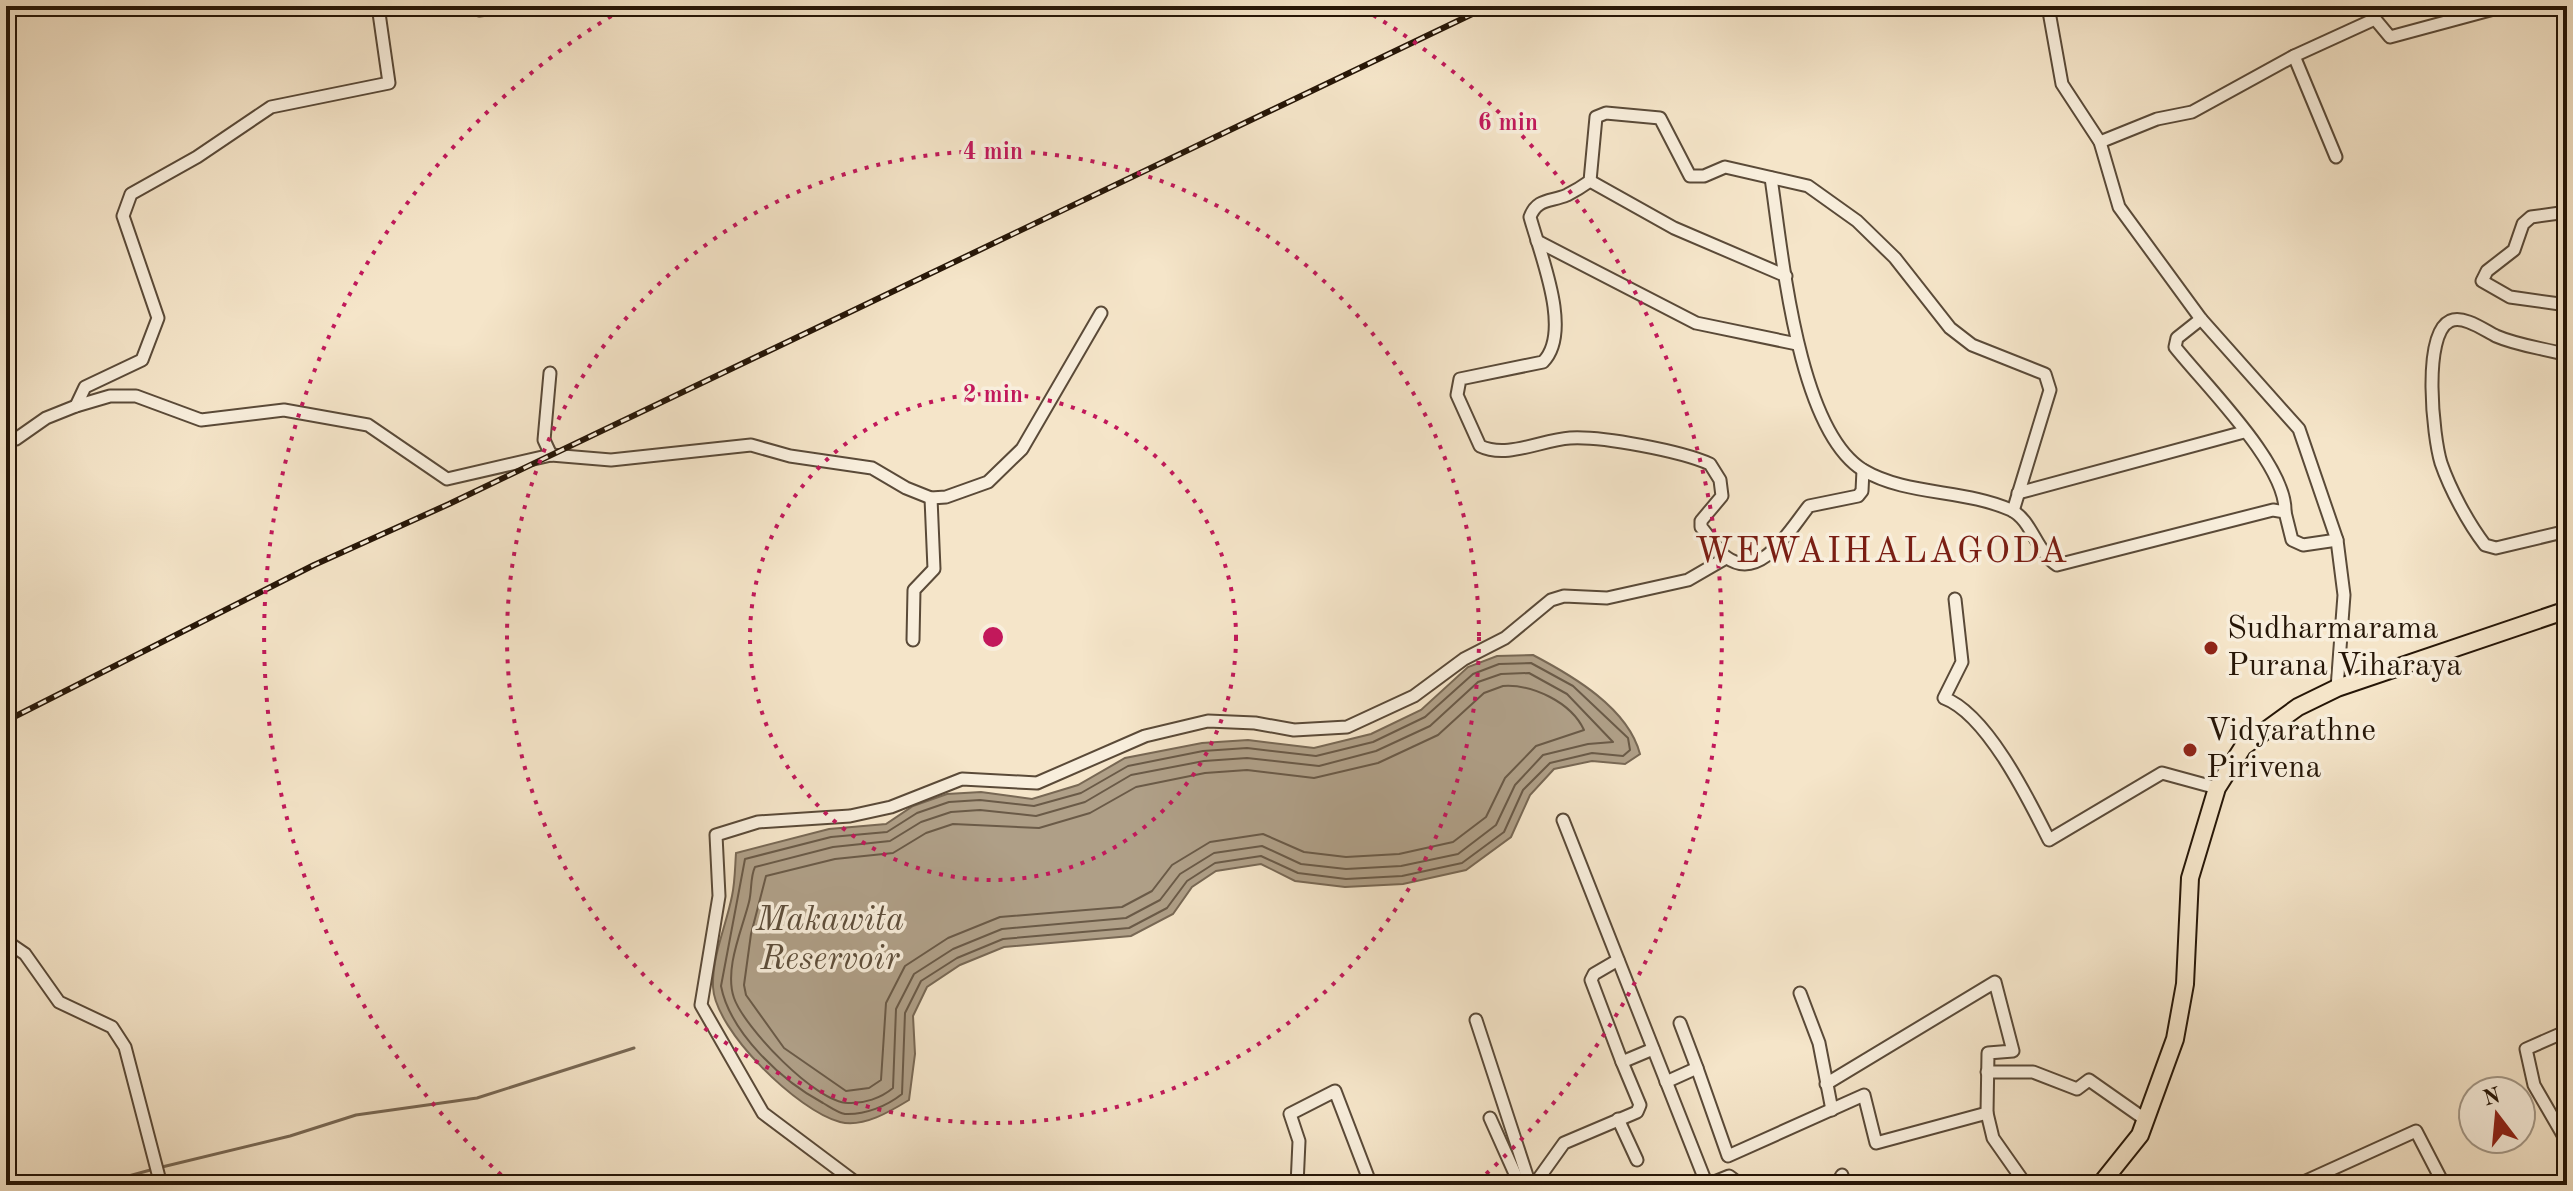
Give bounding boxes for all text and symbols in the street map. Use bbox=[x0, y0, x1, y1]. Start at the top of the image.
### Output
text: 6 min bbox=[1478, 112, 1538, 136]
text: 4 min bbox=[963, 141, 1023, 165]
text: 2 min bbox=[963, 384, 1023, 408]
district label: WEWAIHALAGODA bbox=[1695, 535, 2069, 571]
place label: Sudharmarama Purana Viharaya bbox=[2227, 614, 2462, 683]
centre of rings bbox=[979, 623, 1007, 651]
marker: Sudharmarama Purana Viharaya bbox=[2202, 639, 2220, 657]
place label: Vidyarathne Pirivena bbox=[2206, 716, 2376, 785]
marker: Vidyarathne Pirivena bbox=[2181, 741, 2199, 759]
water label: Makawita Reservoir bbox=[755, 904, 904, 977]
north arrow bbox=[2457, 1075, 2537, 1155]
text: N bbox=[2481, 1085, 2503, 1111]

